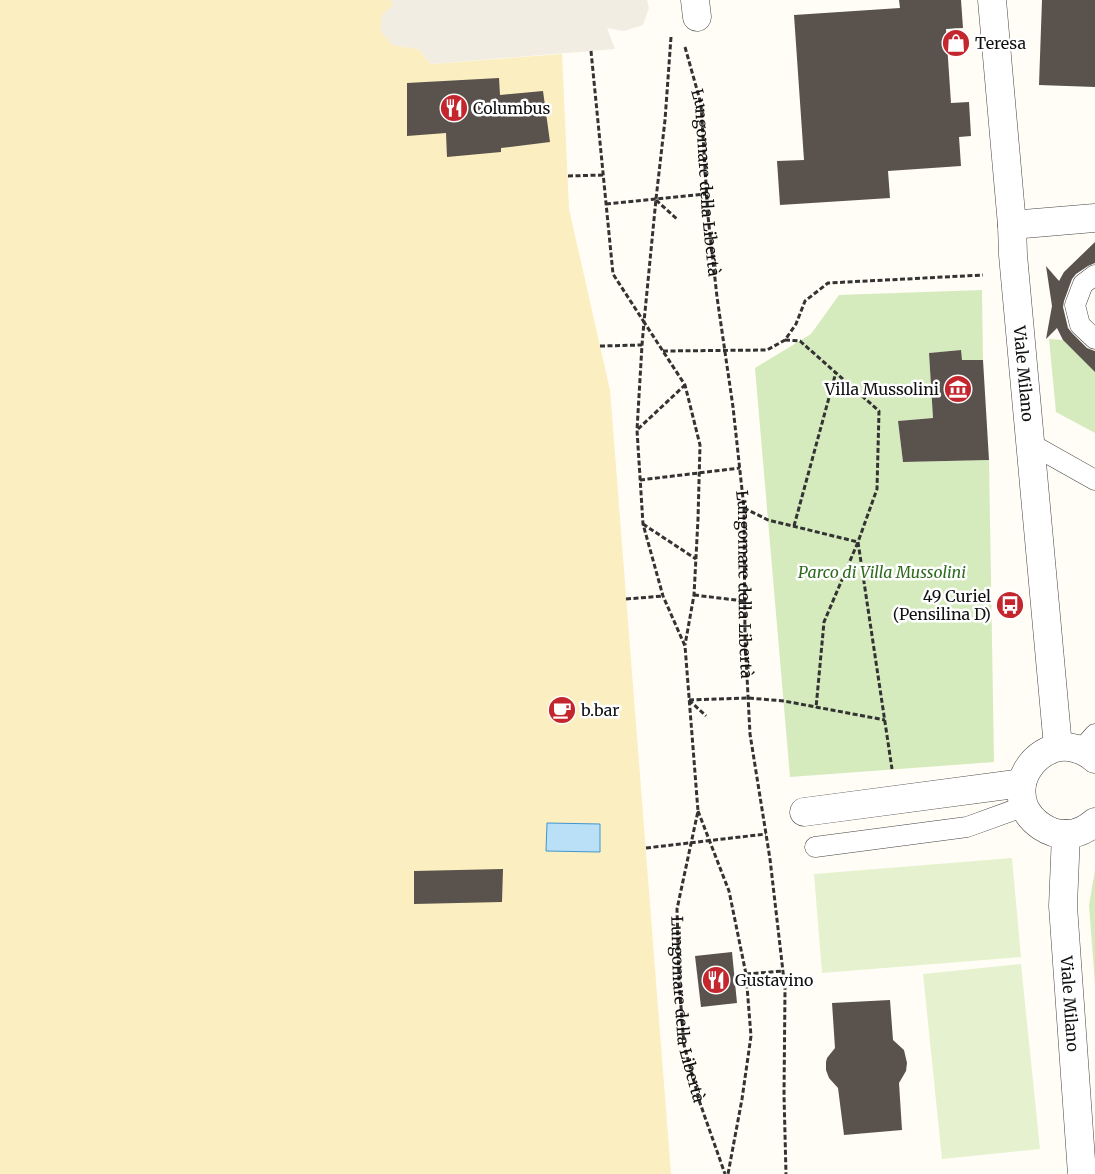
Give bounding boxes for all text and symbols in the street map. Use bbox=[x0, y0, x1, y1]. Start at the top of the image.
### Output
shop icon: Teresa bbox=[941, 28, 971, 58]
place label: Teresa bbox=[975, 33, 1026, 53]
street label: Lungomare della Libertà bbox=[687, 87, 725, 278]
restaurant icon: Columbus bbox=[439, 93, 469, 123]
place label: Columbus bbox=[473, 98, 551, 118]
street label: Viale Milano bbox=[1009, 324, 1038, 422]
museum icon: Villa Mussolini bbox=[943, 374, 973, 404]
place label: Villa Mussolini bbox=[824, 379, 939, 399]
street label: Lungomare della Libertà bbox=[732, 489, 757, 679]
park label: Parco di Villa Mussolini bbox=[798, 562, 966, 582]
place label: 49 Curiel (Pensilina D) bbox=[893, 586, 991, 624]
bus stop icon: 49 Curiel (Pensilina D) bbox=[995, 590, 1025, 620]
cafe icon: b.bar bbox=[547, 695, 577, 725]
place label: b.bar bbox=[580, 700, 620, 720]
street label: Lungomare della Libertà bbox=[667, 916, 709, 1105]
street label: Viale Milano bbox=[1056, 954, 1083, 1052]
restaurant icon: Gustavino bbox=[701, 965, 731, 995]
place label: Gustavino bbox=[735, 970, 813, 990]

